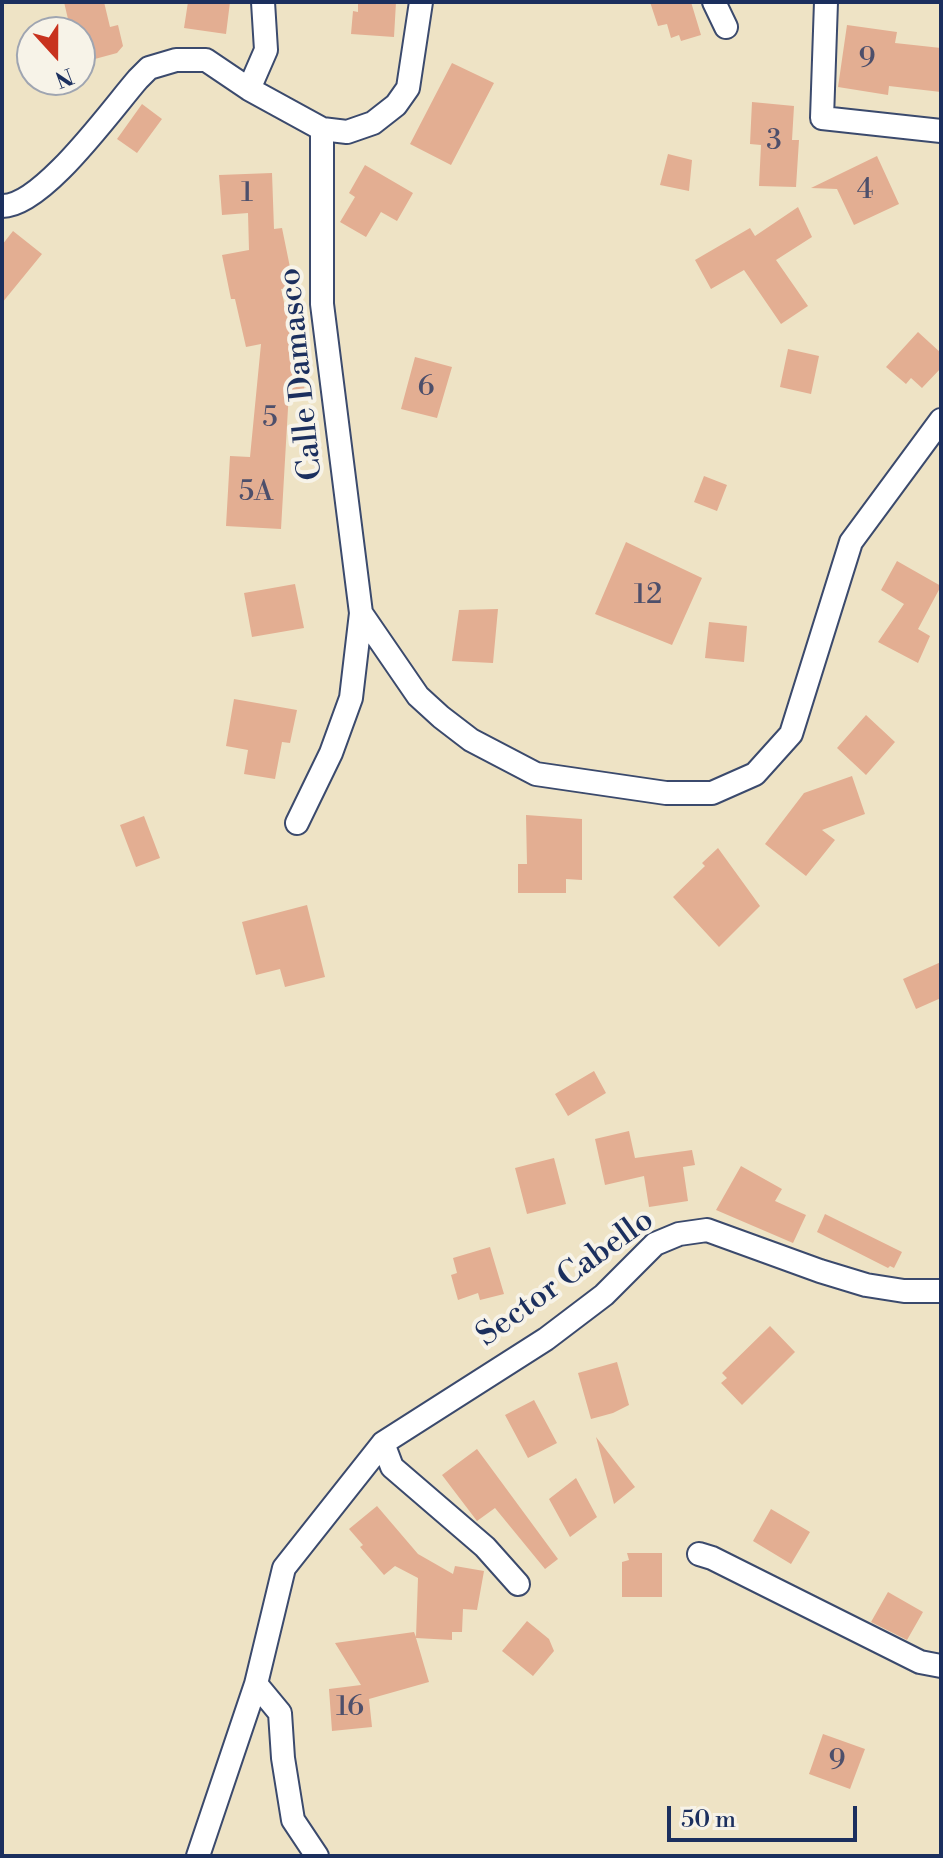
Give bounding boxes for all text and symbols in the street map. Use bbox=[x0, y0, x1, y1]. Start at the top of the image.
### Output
north arrow bbox=[16, 16, 96, 96]
house number: 9 bbox=[859, 43, 875, 77]
text: N bbox=[51, 61, 77, 93]
house number: 3 bbox=[766, 125, 782, 159]
house number: 4 bbox=[857, 174, 873, 208]
house number: 1 bbox=[241, 177, 253, 211]
street label: Calle Damasco bbox=[272, 266, 332, 482]
house number: 6 bbox=[418, 371, 434, 405]
house number: 5 bbox=[262, 402, 278, 436]
house number: 5A bbox=[239, 476, 273, 510]
house number: 12 bbox=[634, 579, 662, 613]
street label: Sector Cabello bbox=[470, 1202, 662, 1356]
house number: 16 bbox=[336, 1691, 364, 1725]
house number: 9 bbox=[829, 1745, 845, 1779]
scale bar bbox=[671, 1790, 861, 1840]
text: 50 m bbox=[681, 1805, 736, 1835]

